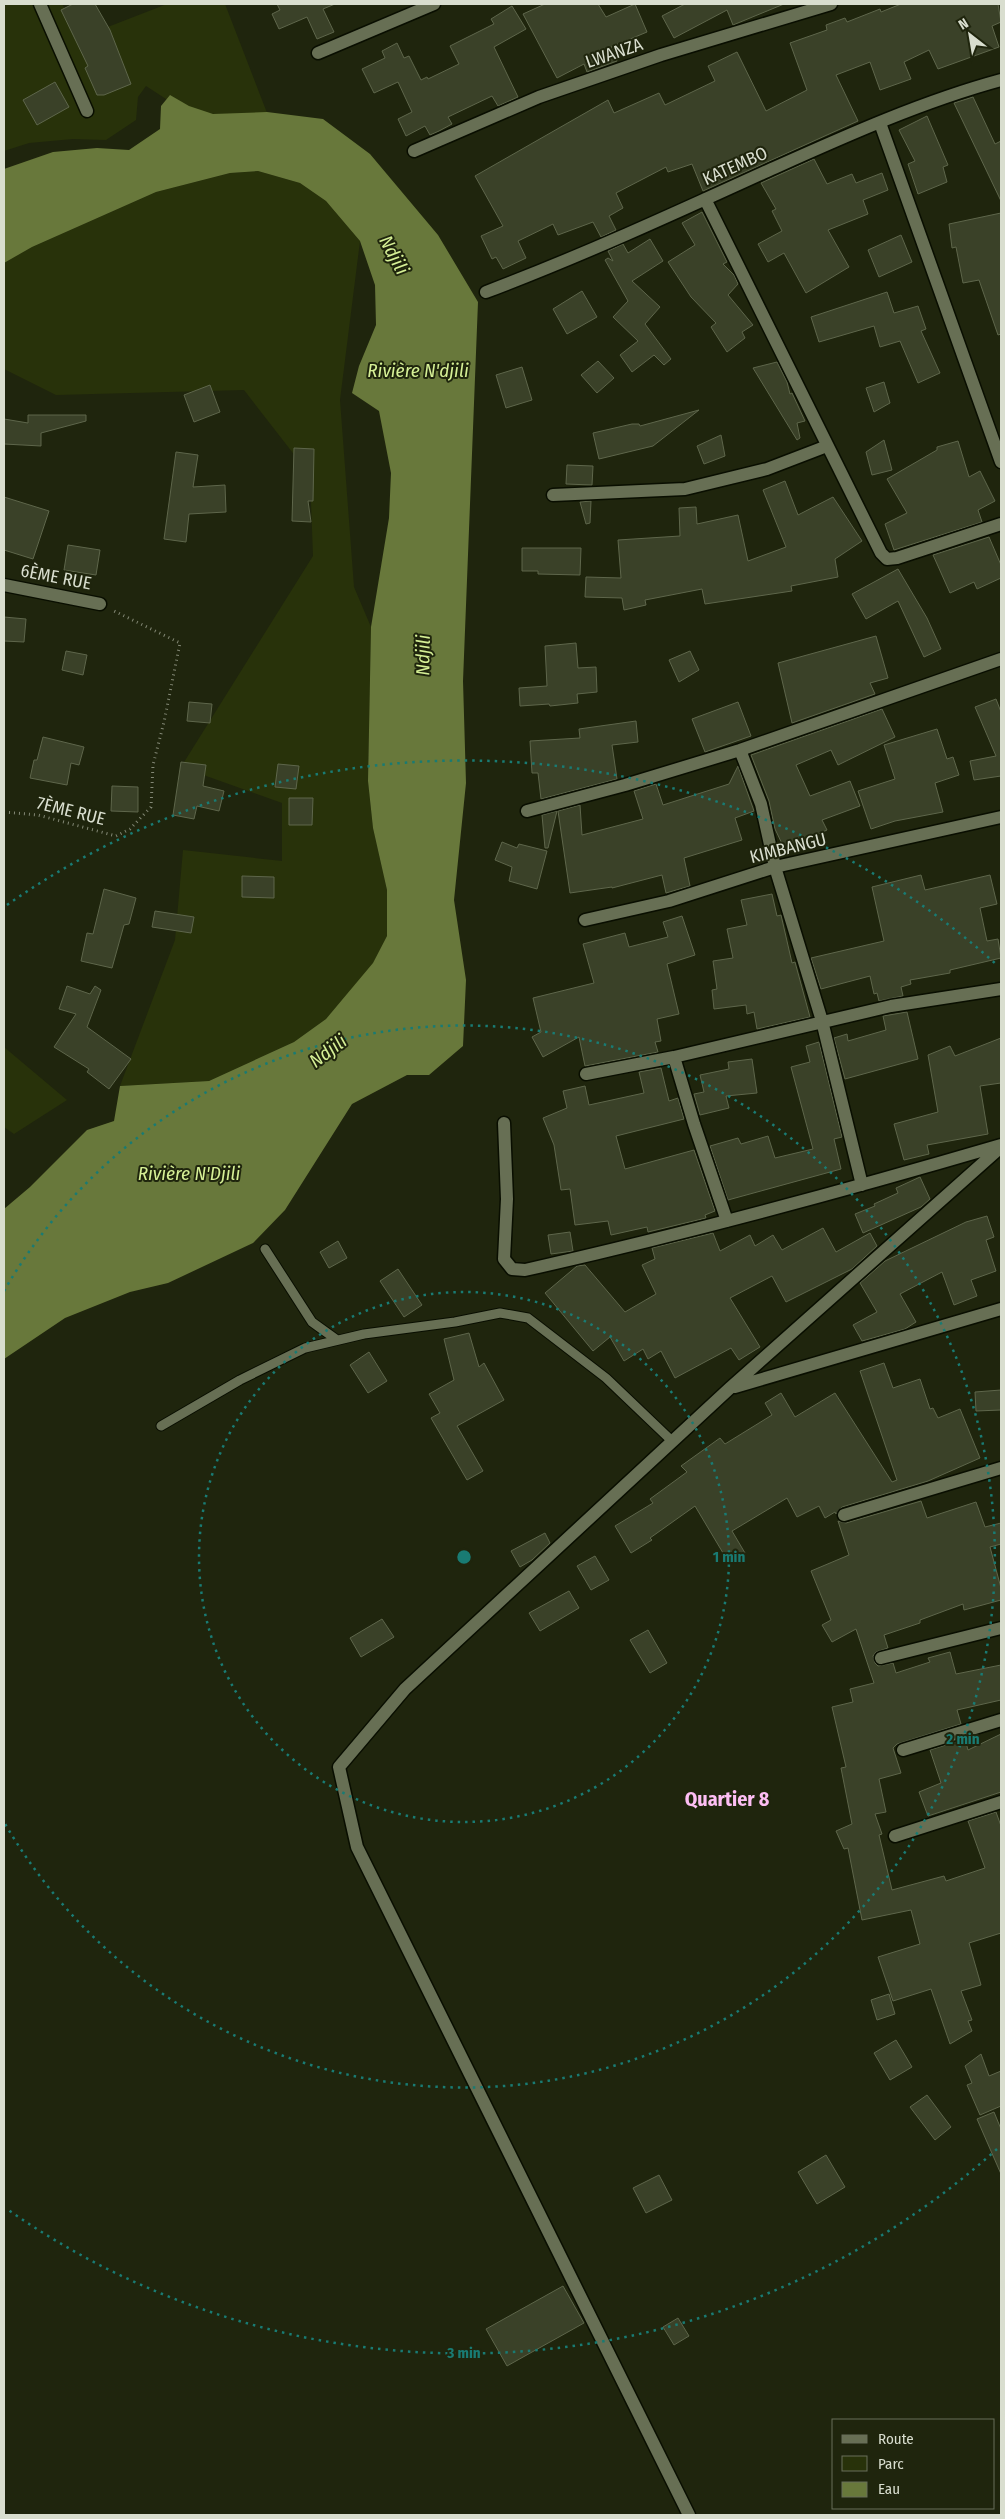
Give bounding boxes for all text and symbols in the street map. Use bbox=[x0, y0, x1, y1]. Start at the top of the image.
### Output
north arrow bbox=[945, 10, 995, 60]
text: N bbox=[956, 15, 972, 34]
street label: LWANZA bbox=[582, 33, 646, 73]
street label: KATEMBO bbox=[699, 142, 771, 190]
water label: Ndjili bbox=[374, 231, 414, 279]
water label: Rivière N'djili bbox=[367, 359, 469, 382]
street label: 6ÈME RUE bbox=[19, 558, 93, 595]
water label: Ndjili bbox=[411, 634, 435, 676]
street label: 7ÈME RUE bbox=[34, 791, 108, 830]
street label: KIMBANGU bbox=[747, 828, 829, 868]
water label: Ndjili bbox=[305, 1029, 351, 1073]
water label: Rivière N'Djili bbox=[138, 1162, 240, 1185]
centre of rings bbox=[455, 1548, 473, 1566]
text: 1 min bbox=[713, 1548, 745, 1566]
text: 2 min bbox=[945, 1730, 980, 1748]
district label: Quartier 8 bbox=[685, 1787, 770, 1811]
text: 3 min bbox=[446, 2344, 481, 2362]
legend bbox=[832, 2419, 995, 2509]
text: Route bbox=[878, 2430, 914, 2448]
text: Parc bbox=[878, 2455, 904, 2473]
text: Eau bbox=[878, 2480, 900, 2498]

